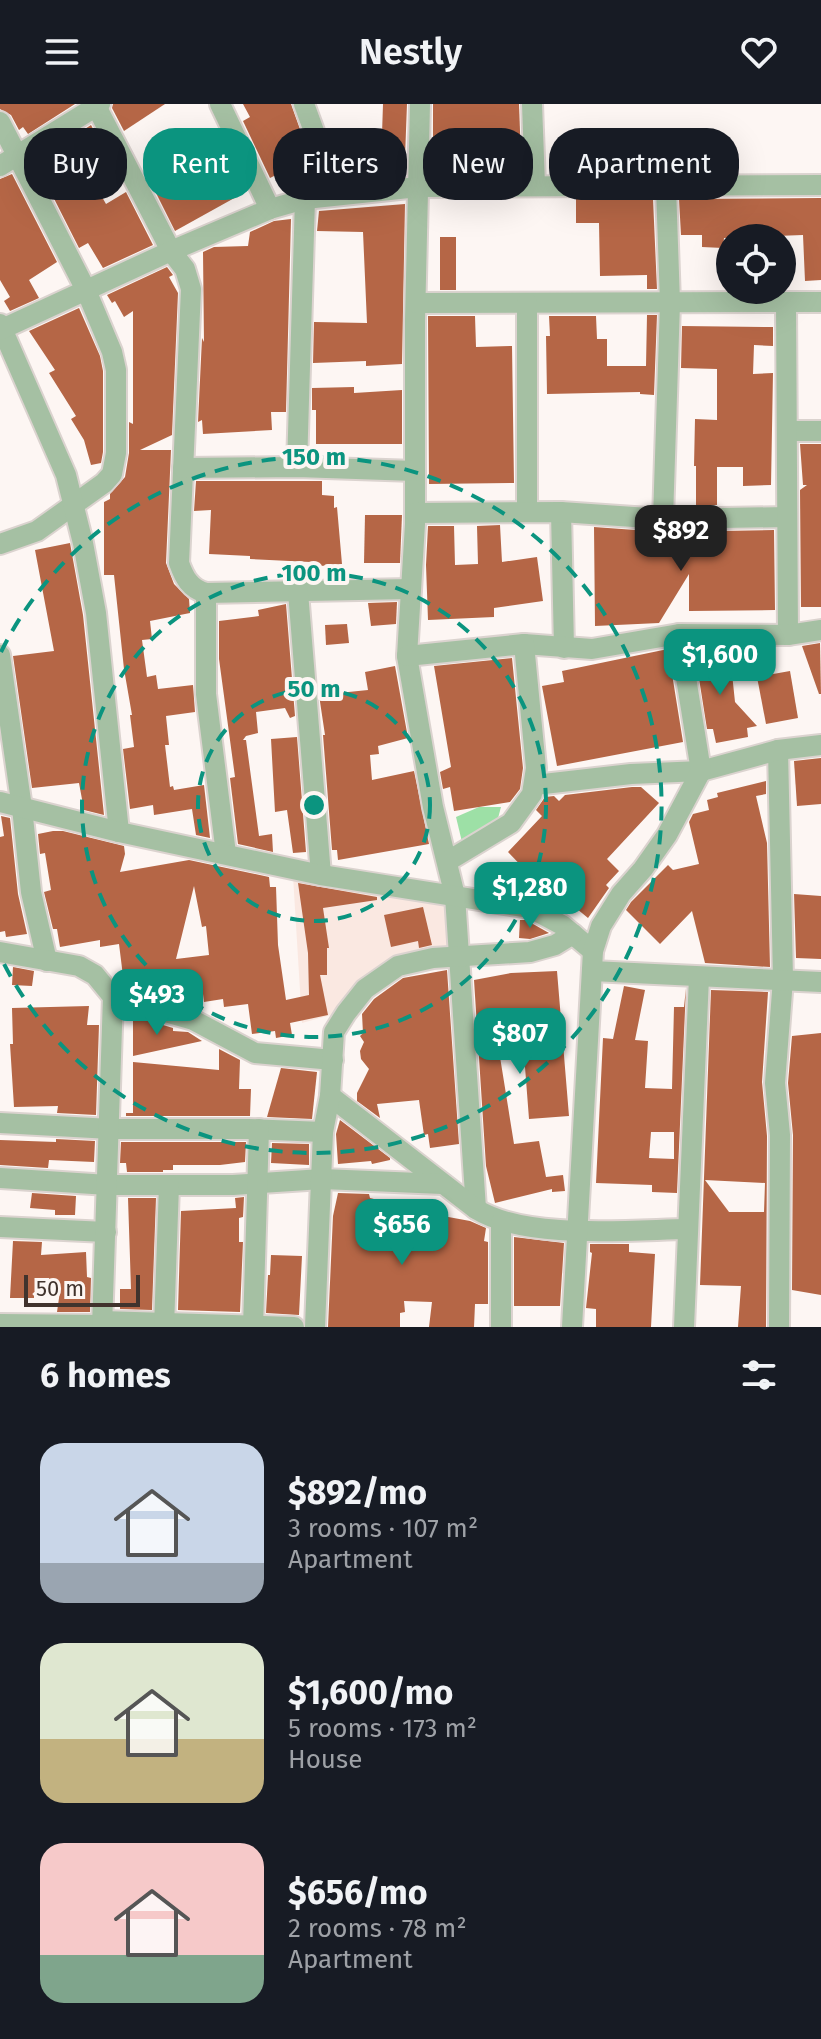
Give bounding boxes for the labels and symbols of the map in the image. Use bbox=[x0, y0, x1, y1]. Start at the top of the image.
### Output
text: 150 m bbox=[282, 443, 346, 471]
pin: $892 bbox=[634, 505, 728, 573]
text: 100 m bbox=[281, 559, 347, 587]
pin: $1,600 bbox=[655, 629, 785, 697]
text: 50 m bbox=[288, 675, 340, 703]
centre of rings bbox=[300, 791, 328, 819]
pin: $1,280 bbox=[465, 862, 595, 930]
pin: $493 bbox=[110, 969, 204, 1037]
pin: $807 bbox=[473, 1008, 567, 1076]
pin: $656 bbox=[355, 1199, 449, 1267]
scale bar bbox=[24, 1271, 140, 1307]

